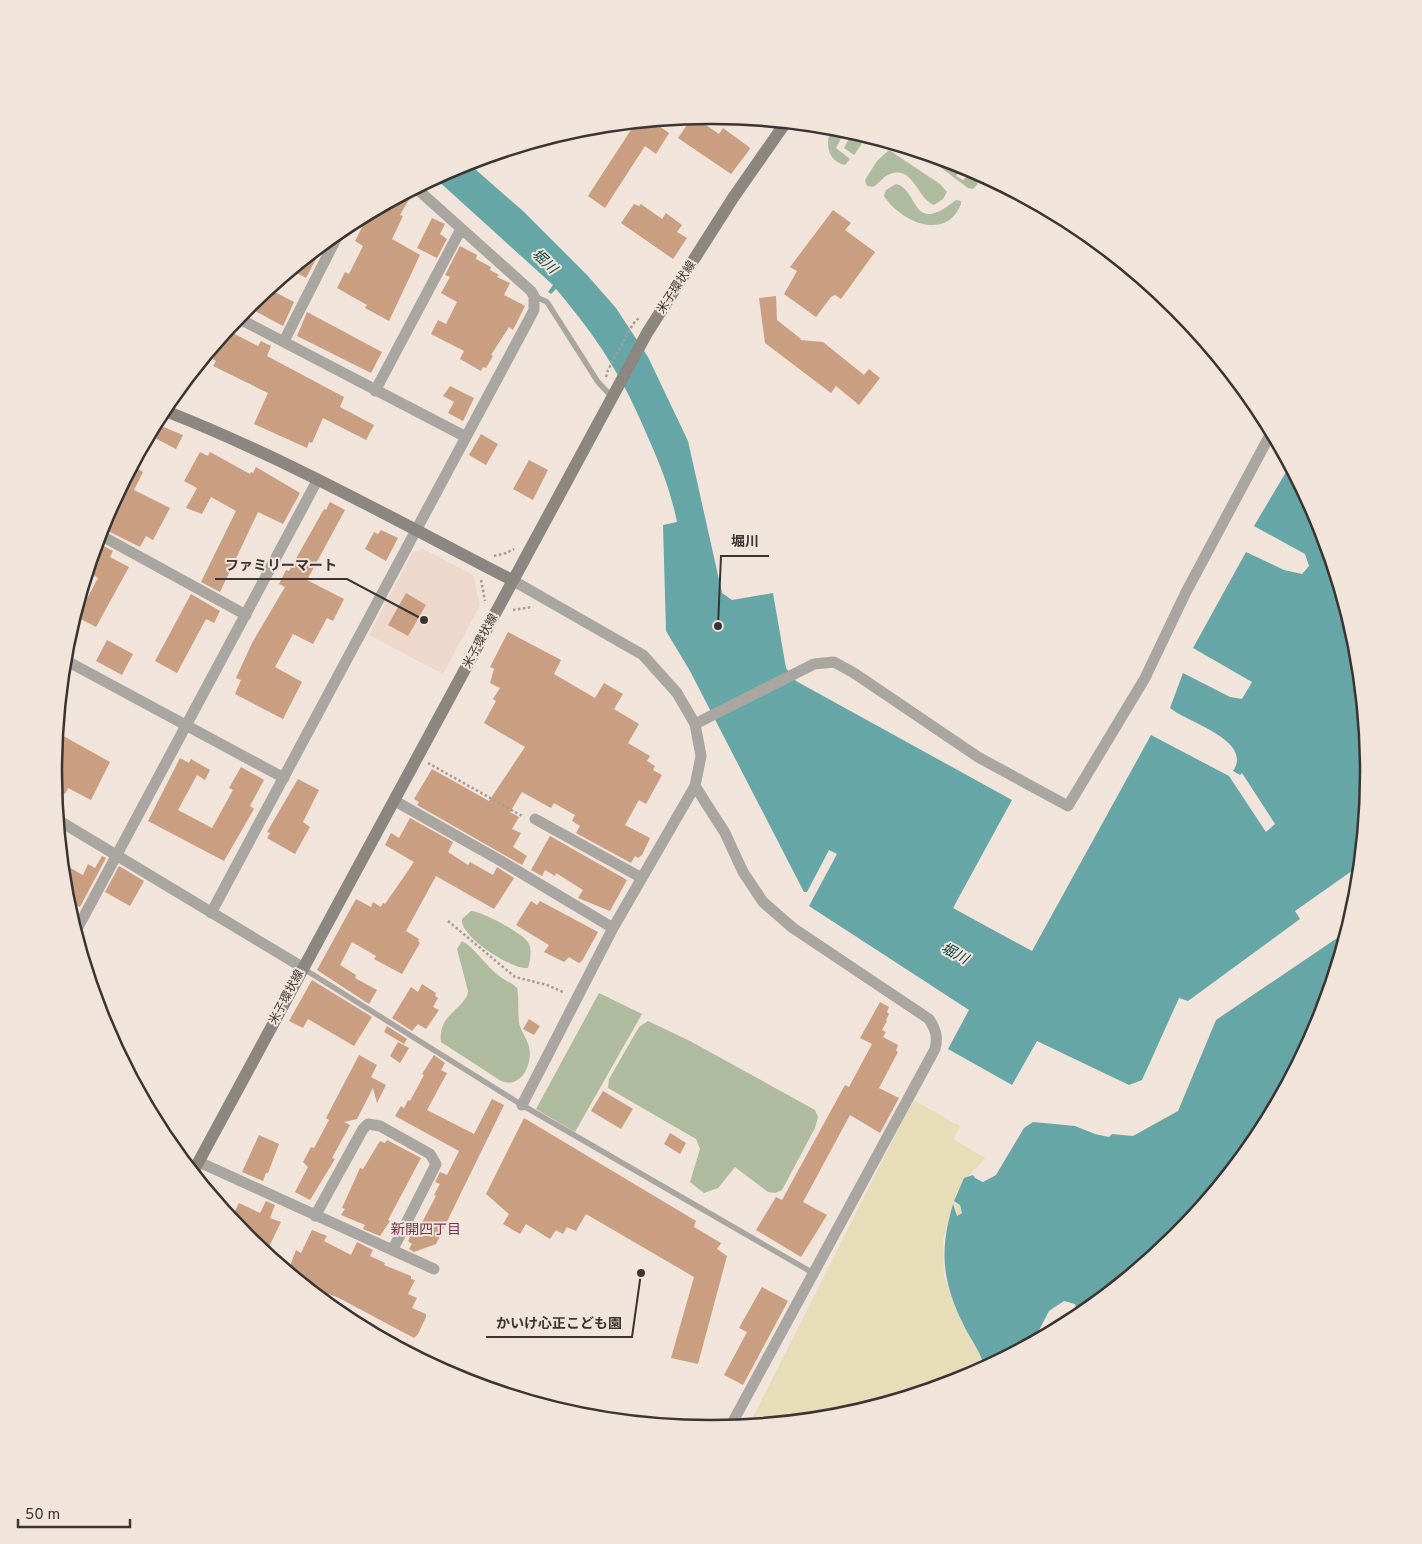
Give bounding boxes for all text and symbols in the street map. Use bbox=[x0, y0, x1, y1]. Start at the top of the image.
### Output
water label: 堀川 bbox=[528, 246, 561, 279]
street label: 米子環状線 bbox=[654, 258, 700, 317]
callout: 堀川 bbox=[721, 527, 769, 556]
text: 堀川 bbox=[731, 534, 759, 551]
callout: ファミリーマート bbox=[215, 550, 347, 579]
text: ファミリーマート bbox=[225, 558, 337, 575]
street label: 米子環状線 bbox=[460, 611, 502, 672]
water label: 堀川 bbox=[938, 940, 972, 969]
street label: 米子環状線 bbox=[266, 967, 308, 1028]
district label: 新開四丁目 bbox=[391, 1222, 461, 1239]
callout: かいけ心正こども園 bbox=[486, 1308, 632, 1337]
text: かいけ心正こども園 bbox=[496, 1316, 622, 1333]
scale bar bbox=[18, 1496, 130, 1528]
text: 50 m bbox=[25, 1506, 60, 1525]

